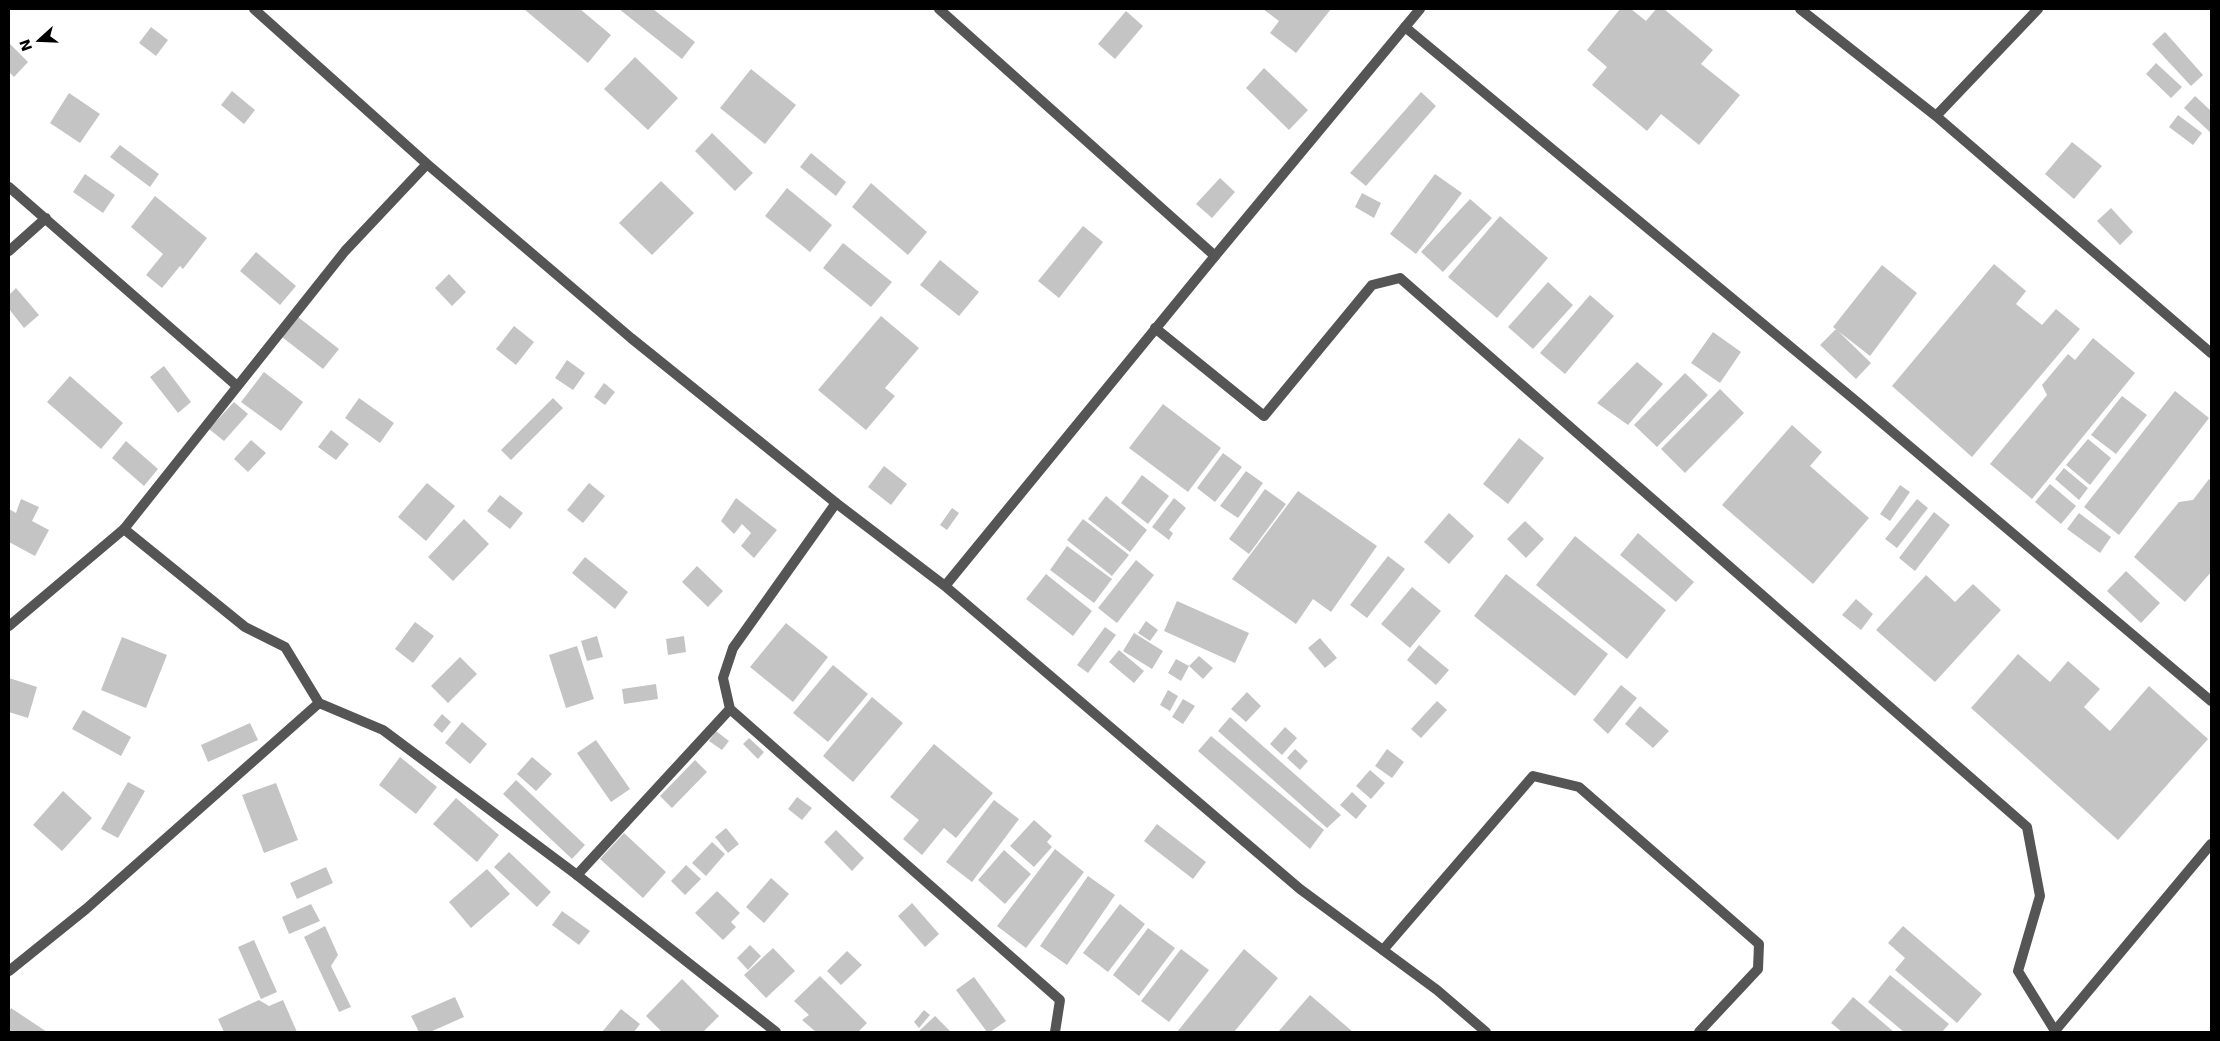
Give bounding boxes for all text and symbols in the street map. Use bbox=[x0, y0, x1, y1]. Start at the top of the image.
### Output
north arrow bbox=[15, 15, 65, 65]
text: N bbox=[16, 37, 35, 53]

